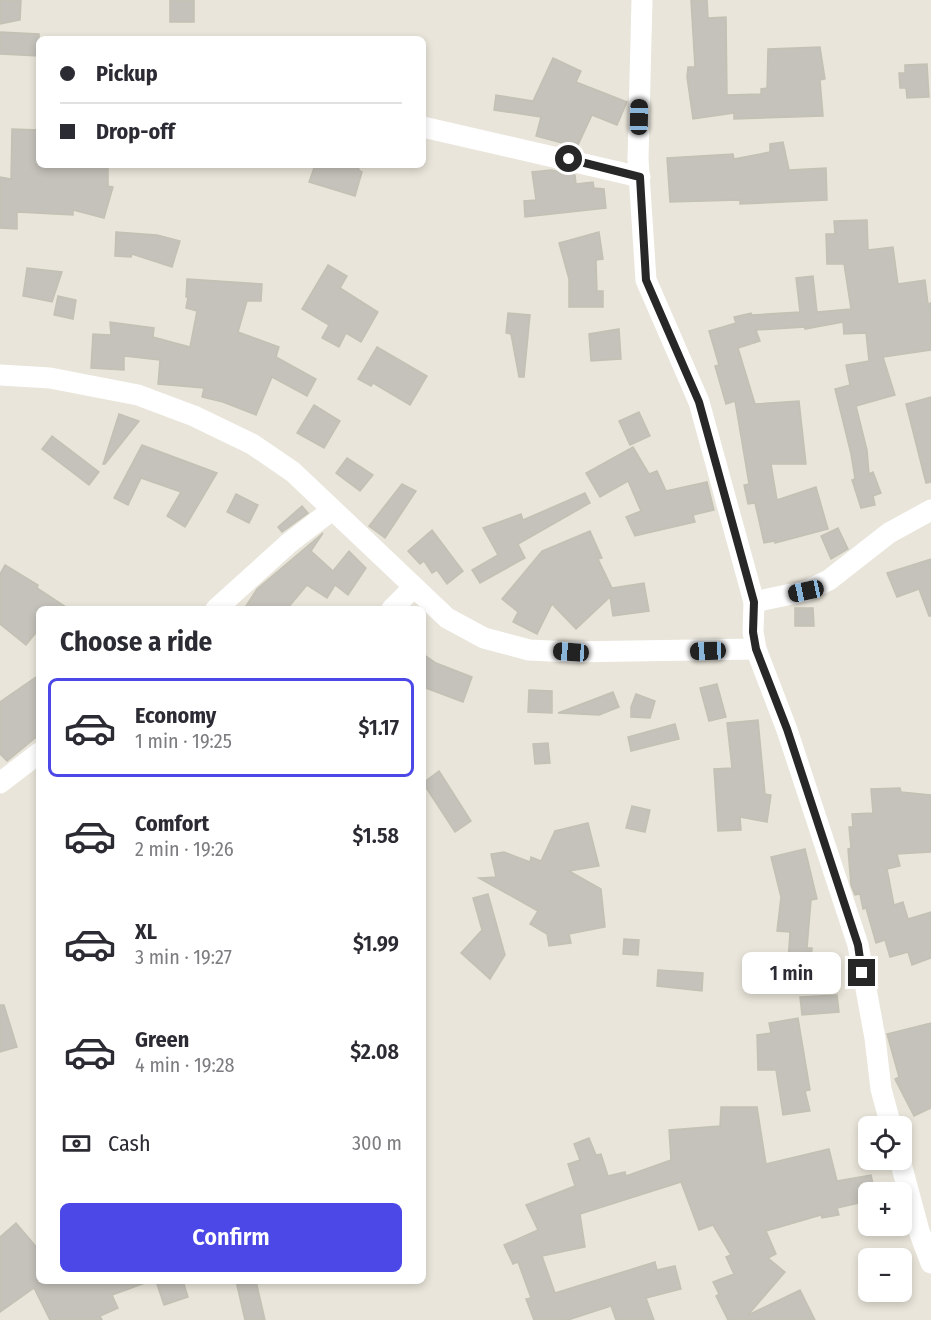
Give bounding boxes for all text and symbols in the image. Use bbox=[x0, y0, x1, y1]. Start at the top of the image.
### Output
text: Pickup bbox=[96, 60, 158, 87]
car bbox=[630, 99, 648, 135]
text: Drop-off bbox=[96, 118, 175, 145]
route start bbox=[555, 145, 582, 172]
car bbox=[787, 578, 825, 604]
text: Choose a ride bbox=[60, 626, 212, 658]
car bbox=[690, 641, 726, 661]
car bbox=[552, 642, 590, 662]
icon: car bbox=[63, 701, 117, 755]
text: Economy bbox=[135, 702, 216, 729]
text: $1.17 bbox=[359, 714, 399, 741]
text: 1 min · 19:25 bbox=[135, 729, 232, 753]
icon: car bbox=[63, 809, 117, 863]
text: Comfort bbox=[135, 810, 209, 837]
text: $1.58 bbox=[352, 822, 399, 849]
text: 2 min · 19:26 bbox=[135, 837, 234, 861]
icon: car bbox=[63, 917, 117, 971]
text: XL bbox=[135, 918, 157, 945]
text: $1.99 bbox=[353, 930, 399, 957]
text: 3 min · 19:27 bbox=[135, 945, 232, 969]
callout: 1 min bbox=[742, 952, 841, 994]
route end bbox=[848, 959, 875, 986]
text: 1 min bbox=[770, 961, 813, 985]
icon: car bbox=[63, 1025, 117, 1079]
text: Green bbox=[135, 1026, 189, 1053]
text: $2.08 bbox=[350, 1038, 399, 1065]
text: 4 min · 19:28 bbox=[135, 1053, 235, 1077]
map controls bbox=[858, 1116, 912, 1302]
button: locate bbox=[858, 1116, 912, 1170]
icon: cash bbox=[60, 1127, 93, 1160]
text: Cash bbox=[108, 1130, 151, 1157]
text: 300 m bbox=[352, 1131, 402, 1155]
button: + bbox=[858, 1182, 912, 1236]
button: Confirm bbox=[60, 1203, 402, 1272]
button: − bbox=[858, 1248, 912, 1302]

